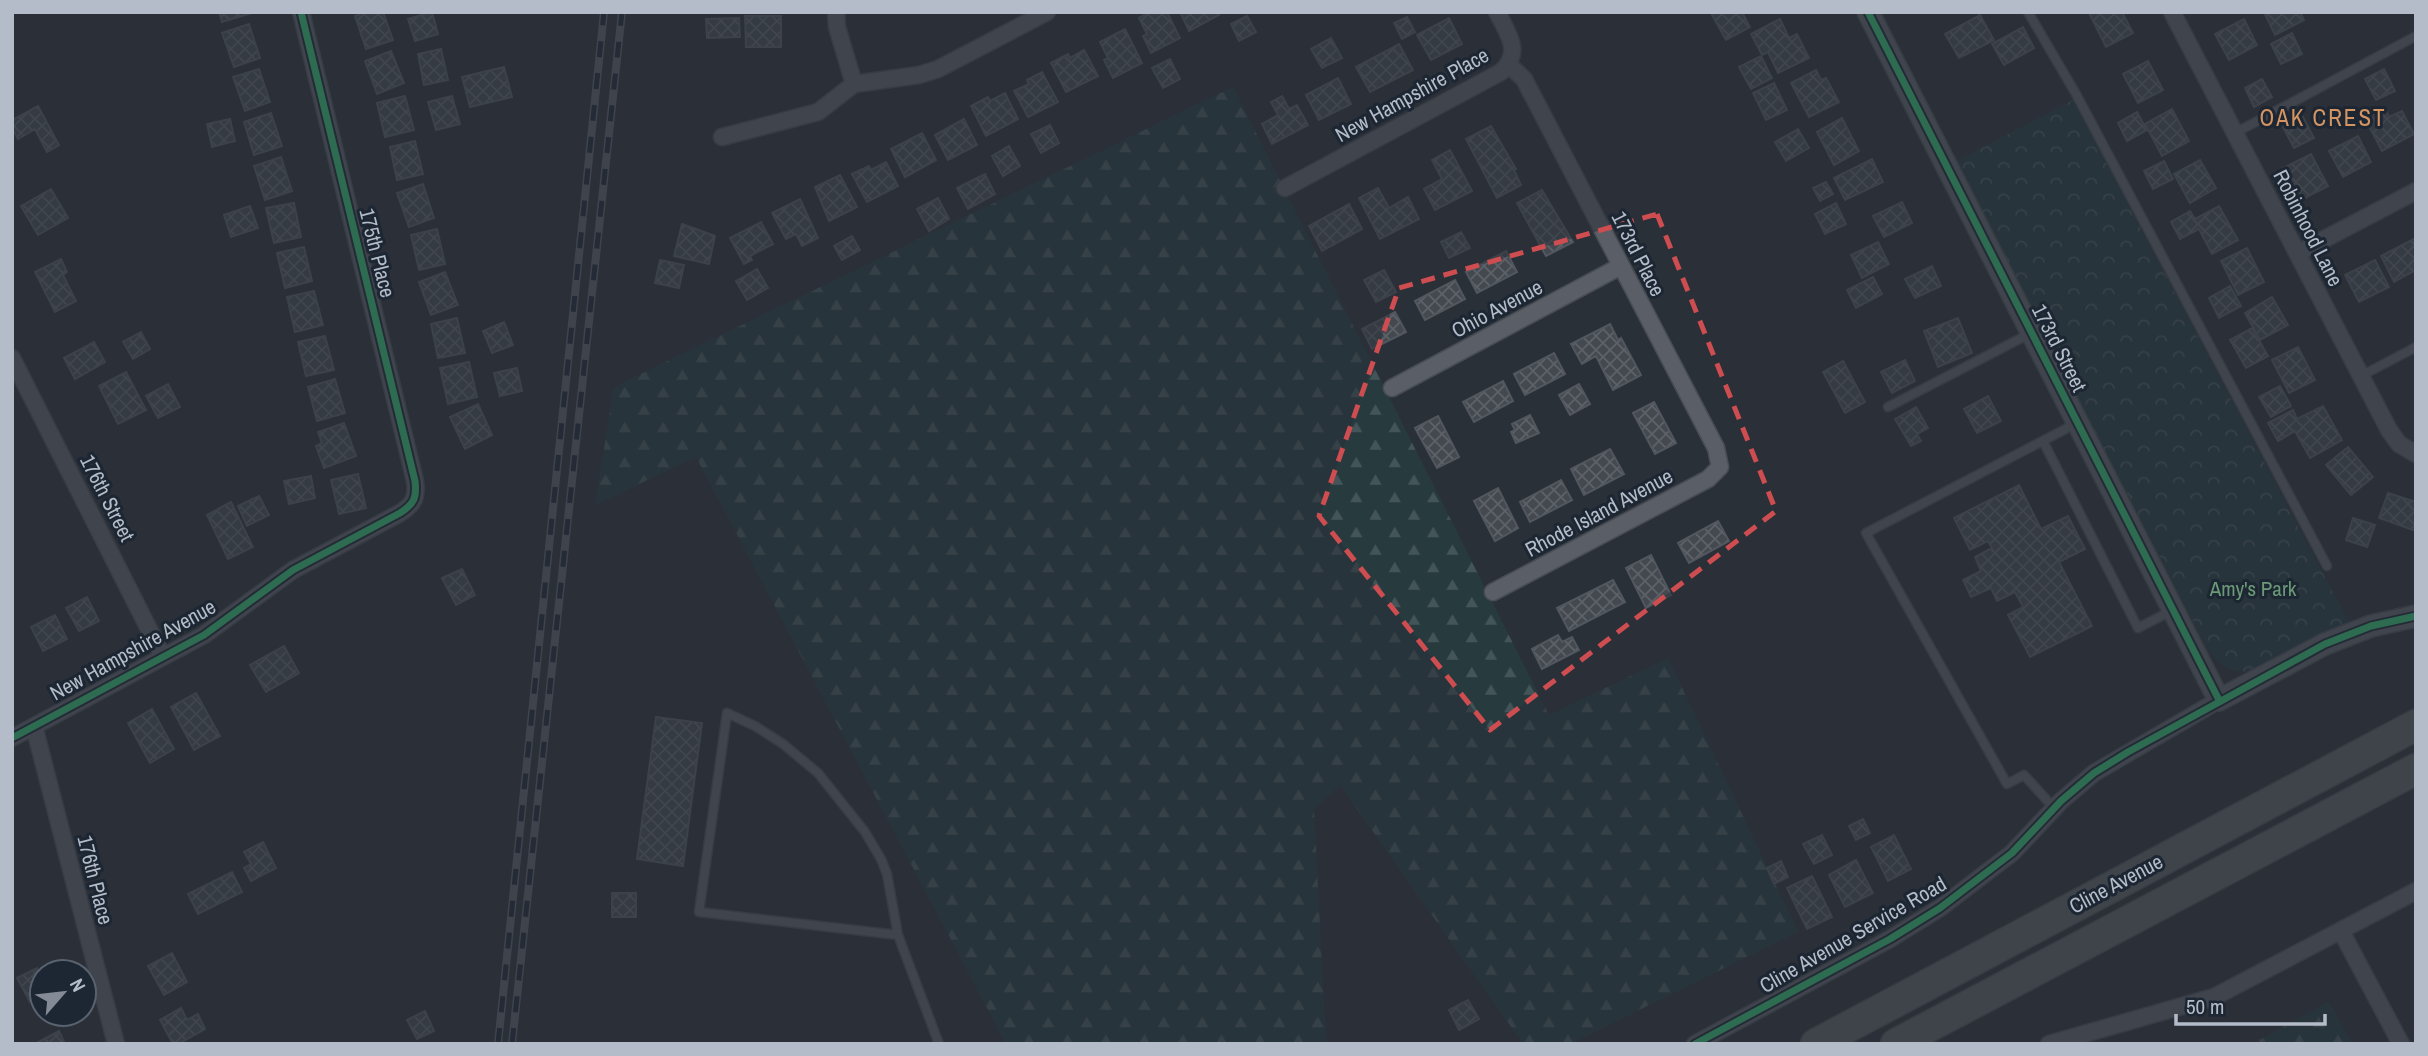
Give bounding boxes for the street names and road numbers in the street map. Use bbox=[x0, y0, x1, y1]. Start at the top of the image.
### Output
street label: New Hampshire Place bbox=[1330, 40, 1494, 149]
street label: Robinhood Lane bbox=[2267, 164, 2350, 291]
street label: 175th Place bbox=[352, 205, 403, 301]
street label: 173rd Place bbox=[1605, 206, 1672, 301]
street label: Ohio Avenue bbox=[1446, 272, 1547, 345]
street label: 173rd Street bbox=[2025, 299, 2094, 397]
street label: 176th Street bbox=[73, 449, 142, 546]
street label: Rhode Island Avenue bbox=[1520, 461, 1678, 564]
street label: New Hampshire Avenue bbox=[45, 592, 221, 707]
street label: 176th Place bbox=[70, 832, 121, 928]
street label: Cline Avenue bbox=[2064, 847, 2168, 920]
street label: Cline Avenue Service Road bbox=[1754, 869, 1951, 1000]

